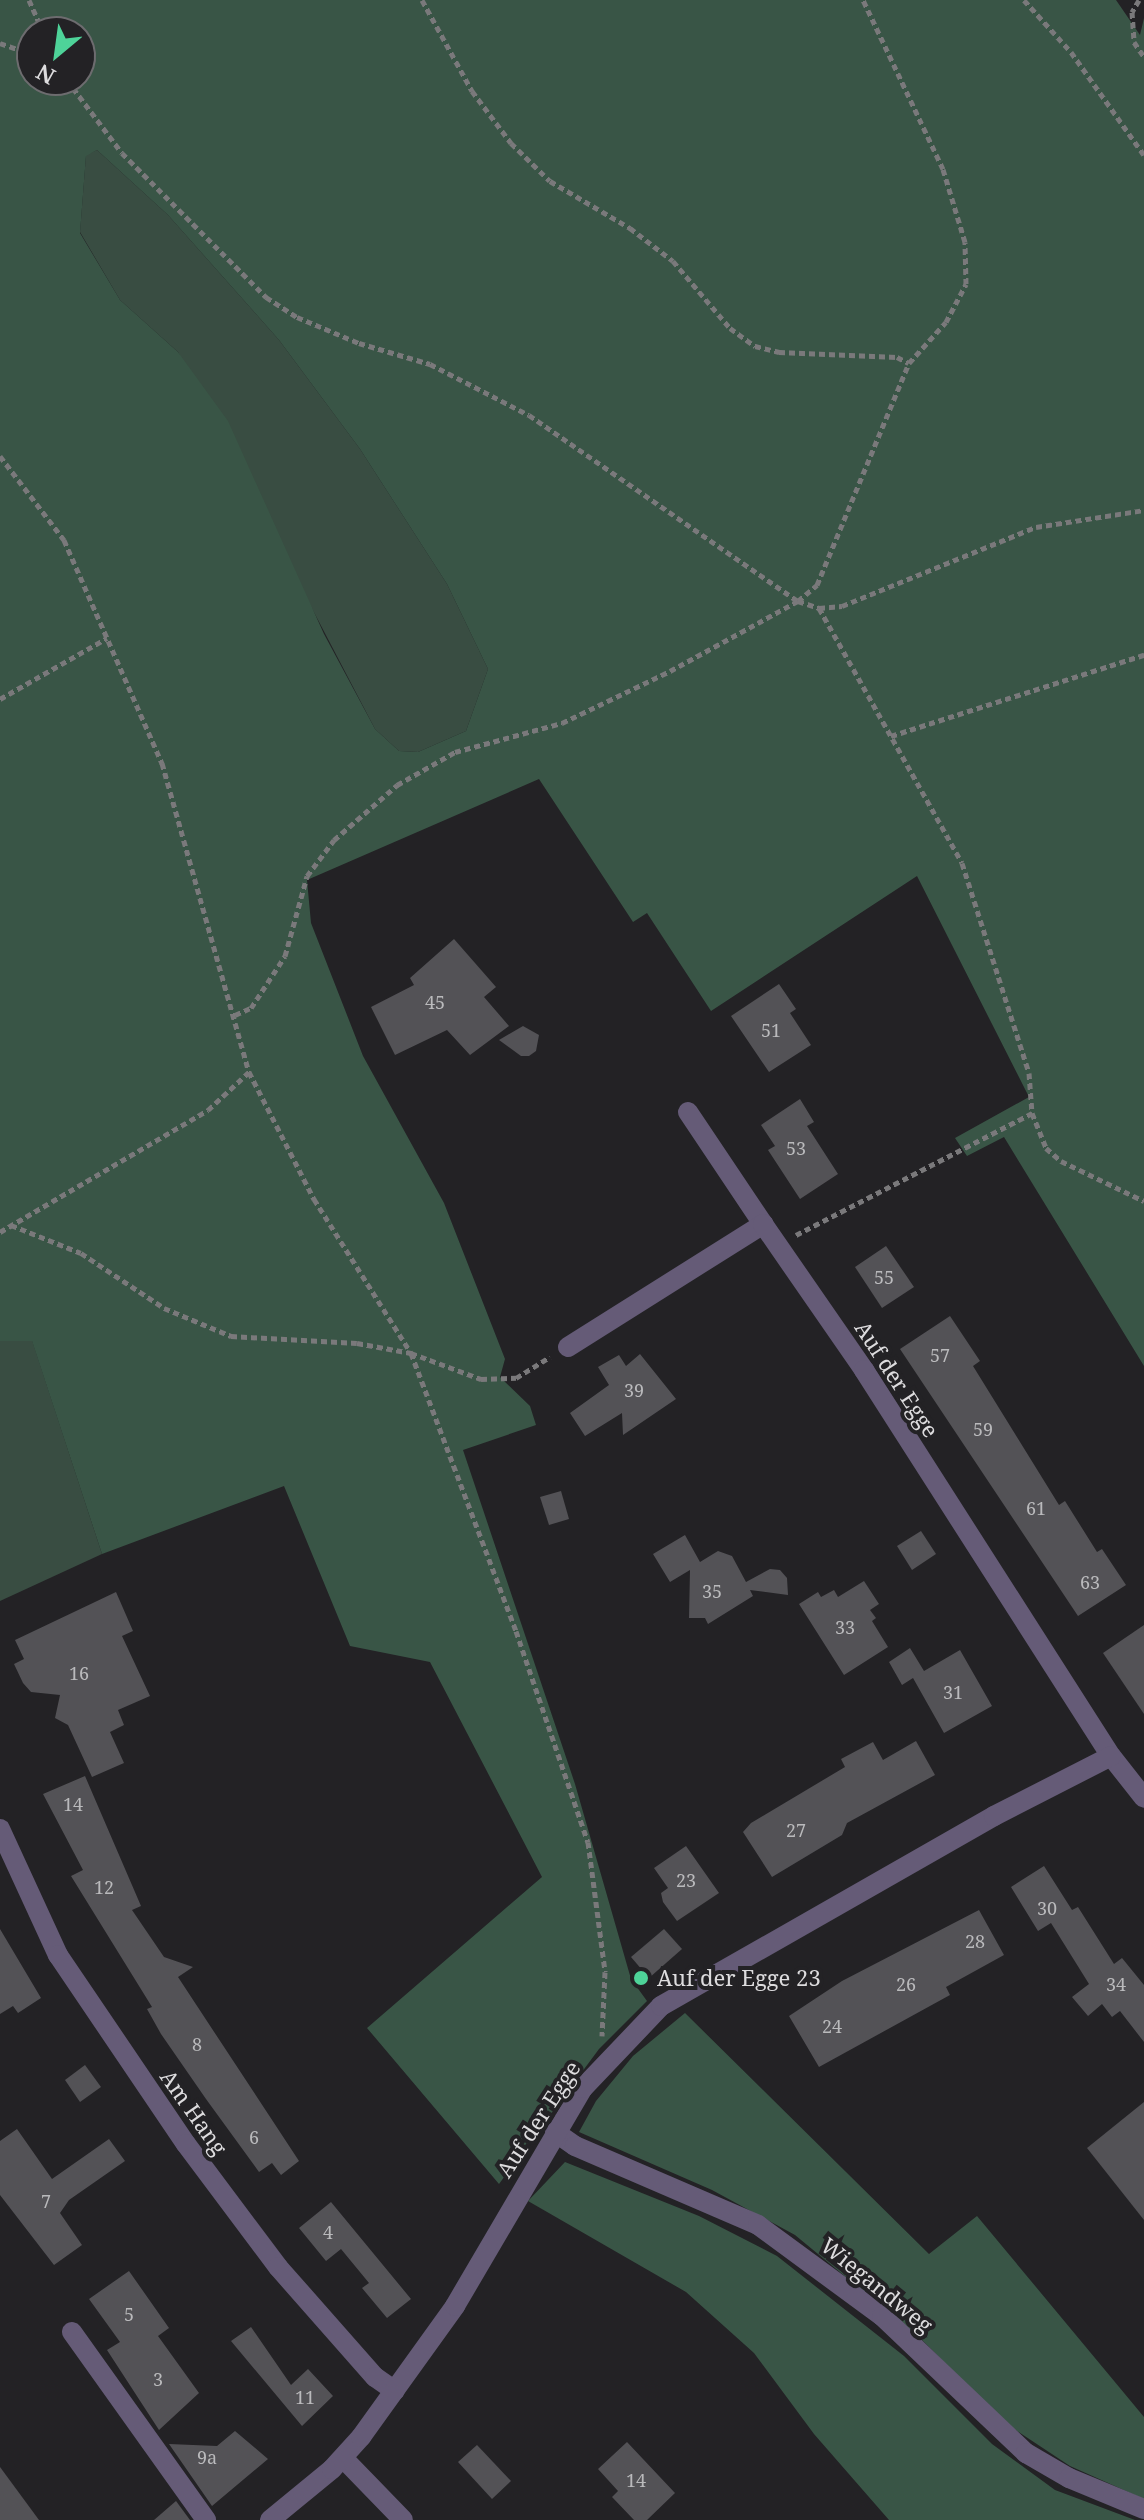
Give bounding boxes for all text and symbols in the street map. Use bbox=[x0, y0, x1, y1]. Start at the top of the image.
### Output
north arrow bbox=[16, 16, 96, 96]
text: N bbox=[30, 58, 60, 93]
house number: 45 bbox=[425, 991, 445, 1013]
house number: 51 bbox=[761, 1019, 781, 1041]
house number: 53 bbox=[786, 1137, 806, 1159]
house number: 55 bbox=[874, 1266, 894, 1288]
street label: Auf der Egge bbox=[850, 1316, 944, 1442]
house number: 57 bbox=[930, 1344, 950, 1366]
house number: 39 bbox=[624, 1379, 644, 1401]
house number: 59 bbox=[973, 1418, 993, 1440]
house number: 61 bbox=[1026, 1497, 1046, 1519]
house number: 63 bbox=[1080, 1571, 1100, 1593]
house number: 35 bbox=[702, 1580, 722, 1602]
house number: 33 bbox=[835, 1616, 855, 1638]
house number: 16 bbox=[69, 1662, 89, 1684]
house number: 31 bbox=[943, 1681, 963, 1703]
house number: 14 bbox=[63, 1793, 83, 1815]
house number: 27 bbox=[786, 1819, 806, 1841]
house number: 23 bbox=[676, 1869, 696, 1891]
house number: 12 bbox=[94, 1876, 114, 1898]
house number: 30 bbox=[1037, 1897, 1057, 1919]
house number: 28 bbox=[965, 1930, 985, 1952]
place label: Auf der Egge 23 bbox=[657, 1965, 821, 1991]
marker: Auf der Egge 23 bbox=[632, 1969, 650, 1987]
house number: 26 bbox=[896, 1973, 916, 1995]
house number: 34 bbox=[1106, 1973, 1126, 1995]
house number: 24 bbox=[822, 2015, 842, 2037]
house number: 8 bbox=[192, 2033, 202, 2055]
street label: Auf der Egge bbox=[491, 2056, 585, 2182]
street label: Am Hang bbox=[155, 2064, 233, 2160]
house number: 6 bbox=[249, 2126, 259, 2148]
house number: 7 bbox=[41, 2190, 51, 2212]
house number: 4 bbox=[323, 2221, 333, 2243]
street label: Wiegandweg bbox=[816, 2232, 938, 2338]
house number: 5 bbox=[124, 2303, 134, 2325]
house number: 3 bbox=[153, 2368, 163, 2390]
house number: 11 bbox=[295, 2386, 315, 2408]
house number: 9a bbox=[197, 2446, 217, 2468]
house number: 14 bbox=[626, 2469, 646, 2491]

